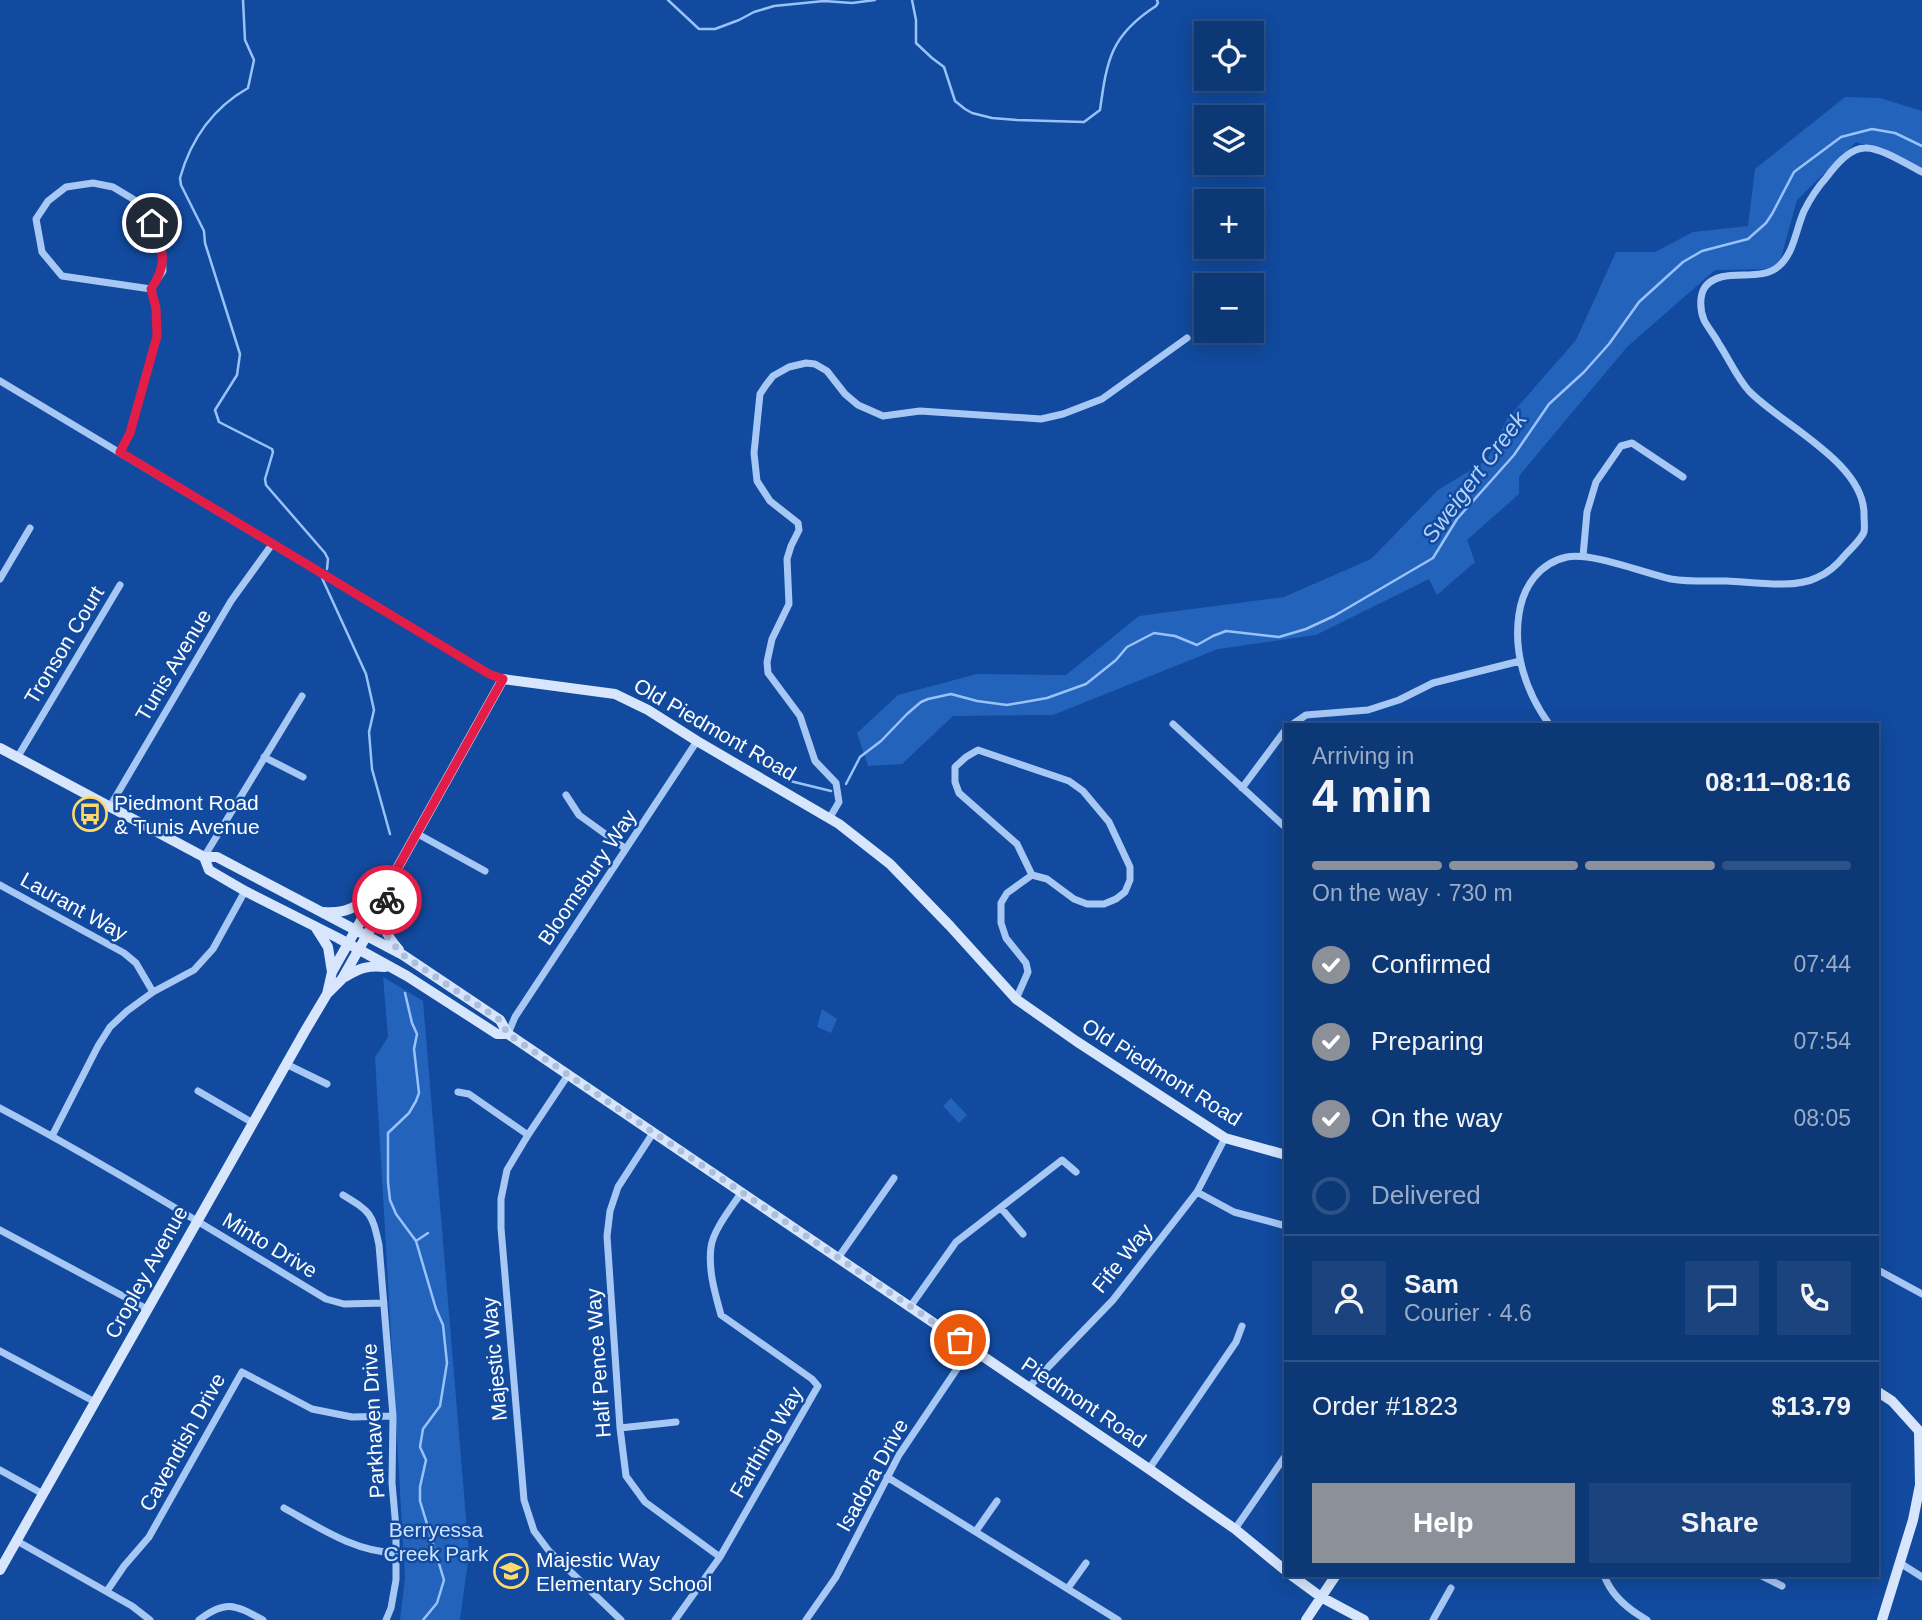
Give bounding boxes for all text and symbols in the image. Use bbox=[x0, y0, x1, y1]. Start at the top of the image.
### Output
map controls bbox=[1194, 21, 1264, 343]
button: locate bbox=[1194, 21, 1264, 91]
button: layers bbox=[1194, 105, 1264, 175]
button: + bbox=[1194, 189, 1264, 259]
pin bbox=[122, 193, 182, 253]
icon: home bbox=[133, 204, 171, 242]
button: − bbox=[1194, 273, 1264, 343]
water label: Sweigert Creek bbox=[1416, 405, 1533, 548]
street label: Tronson Court bbox=[20, 582, 108, 708]
street label: Tunis Avenue bbox=[131, 605, 215, 725]
street label: Old Piedmont Road bbox=[630, 673, 800, 785]
text: Arriving in bbox=[1312, 743, 1414, 769]
text: 08:11–08:16 bbox=[1705, 767, 1851, 797]
text: 4 min bbox=[1312, 770, 1432, 822]
place label: Piedmont Road & Tunis Avenue bbox=[114, 791, 260, 838]
bus stop icon: Piedmont Road & Tunis Avenue bbox=[71, 795, 109, 833]
street label: Bloomsbury Way bbox=[533, 805, 641, 949]
courier bbox=[352, 865, 422, 935]
street label: Laurant Way bbox=[17, 867, 132, 945]
text: On the way · 730 m bbox=[1312, 880, 1513, 906]
icon: bike bbox=[368, 881, 406, 919]
icon: check bbox=[1312, 946, 1350, 984]
text: Confirmed bbox=[1371, 949, 1491, 979]
text: 07:44 bbox=[1793, 951, 1851, 977]
street label: Old Piedmont Road bbox=[1078, 1014, 1246, 1130]
icon: check bbox=[1312, 1023, 1350, 1061]
text: Preparing bbox=[1371, 1026, 1484, 1056]
text: 07:54 bbox=[1793, 1028, 1851, 1054]
icon: check bbox=[1312, 1100, 1350, 1138]
text: On the way bbox=[1371, 1103, 1503, 1133]
text: 08:05 bbox=[1793, 1105, 1851, 1131]
text: Delivered bbox=[1371, 1180, 1481, 1210]
street label: Cropley Avenue bbox=[100, 1202, 192, 1342]
street label: Minto Drive bbox=[219, 1208, 321, 1282]
street label: Fife Way bbox=[1087, 1218, 1157, 1297]
button: person bbox=[1312, 1261, 1386, 1335]
button: chat bbox=[1685, 1261, 1759, 1335]
button: phone bbox=[1777, 1261, 1851, 1335]
text: Sam bbox=[1404, 1269, 1459, 1299]
street label: Half Pence Way bbox=[581, 1287, 615, 1439]
street label: Majestic Way bbox=[477, 1296, 511, 1422]
text: Courier · 4.6 bbox=[1404, 1300, 1532, 1326]
pin bbox=[930, 1310, 990, 1370]
icon: bag bbox=[941, 1321, 979, 1359]
street label: Parkhaven Drive bbox=[357, 1343, 389, 1499]
street label: Piedmont Road bbox=[1018, 1352, 1150, 1452]
street label: Cavendish Drive bbox=[135, 1369, 229, 1515]
street label: Farthing Way bbox=[725, 1382, 807, 1501]
text: Order #1823 bbox=[1312, 1391, 1458, 1421]
text: $13.79 bbox=[1771, 1391, 1851, 1421]
street label: Isadora Drive bbox=[832, 1415, 912, 1535]
button: Help bbox=[1312, 1483, 1575, 1563]
button: Share bbox=[1589, 1483, 1851, 1563]
park label: Berryessa Creek Park bbox=[383, 1518, 489, 1565]
place label: Majestic Way Elementary School bbox=[536, 1548, 712, 1595]
school or university icon: Majestic Way Elementary School bbox=[492, 1552, 530, 1590]

